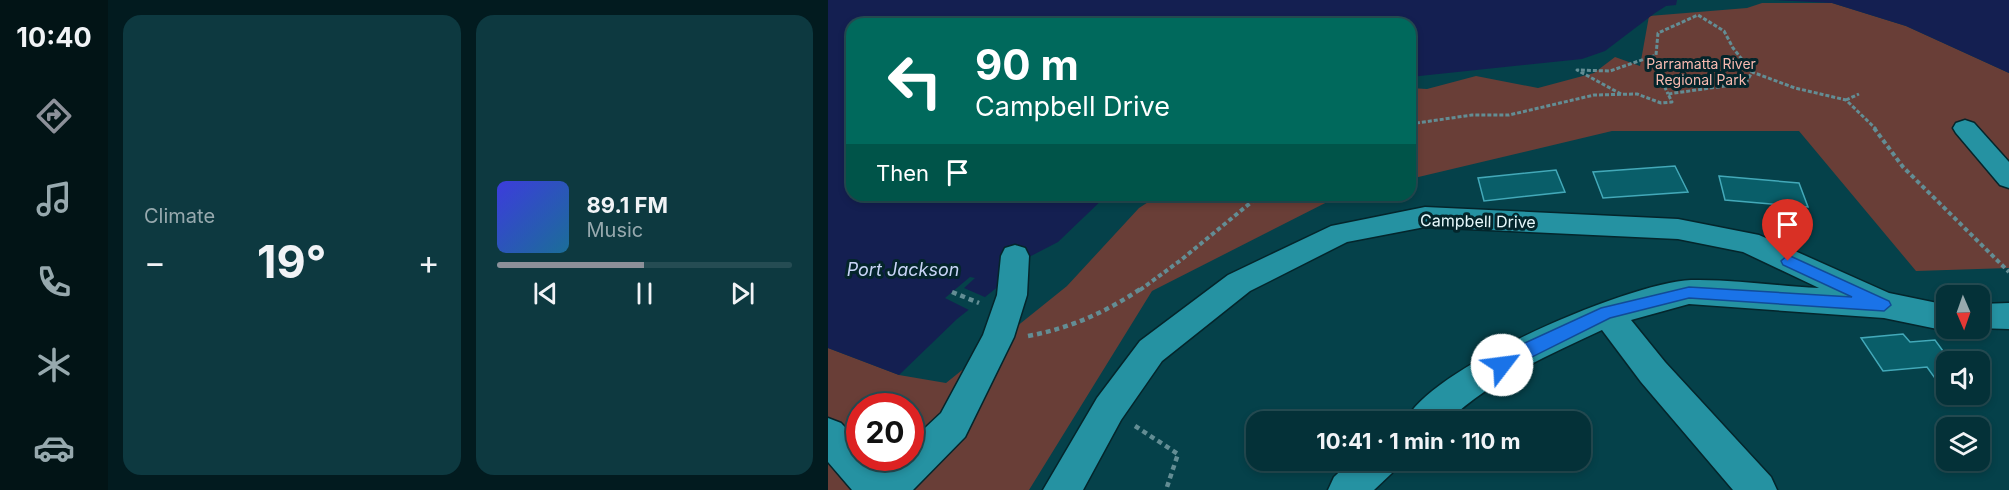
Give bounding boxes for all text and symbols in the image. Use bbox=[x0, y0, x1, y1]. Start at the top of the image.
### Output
text: 10:40 bbox=[16, 21, 92, 54]
text: 90 m bbox=[975, 39, 1079, 90]
icon: left bbox=[876, 42, 954, 120]
park label: Parramatta River Regional Park bbox=[1646, 55, 1756, 88]
text: Campbell Drive bbox=[975, 90, 1170, 123]
icon: directions bbox=[33, 95, 75, 137]
icon: arrive bbox=[941, 156, 974, 189]
text: Then bbox=[876, 160, 929, 186]
icon: music bbox=[33, 178, 75, 220]
text: 89.1 FM bbox=[587, 192, 668, 218]
pin bbox=[1762, 199, 1813, 261]
text: Climate bbox=[144, 204, 215, 228]
icon: arrive bbox=[1771, 208, 1804, 241]
street label: Campbell Drive bbox=[1420, 210, 1536, 232]
text: Music bbox=[587, 218, 643, 242]
text: 19° bbox=[257, 234, 326, 289]
text: − bbox=[144, 242, 166, 282]
text: + bbox=[418, 242, 440, 282]
water label: Port Jackson bbox=[847, 259, 959, 280]
icon: phone bbox=[33, 261, 75, 303]
icon: previous bbox=[529, 277, 562, 310]
icon: pause bbox=[628, 277, 661, 310]
icon: next bbox=[726, 277, 759, 310]
north arrow bbox=[1936, 285, 1990, 339]
map controls bbox=[1936, 285, 1990, 471]
position arrow bbox=[1470, 333, 1534, 397]
icon: climate bbox=[33, 344, 75, 386]
button: sound bbox=[1936, 351, 1990, 405]
speed limit sign: 20 bbox=[846, 393, 924, 471]
button: layers bbox=[1936, 417, 1990, 471]
icon: car bbox=[33, 427, 75, 469]
text: 10:41 · 1 min · 110 m bbox=[1316, 428, 1521, 454]

